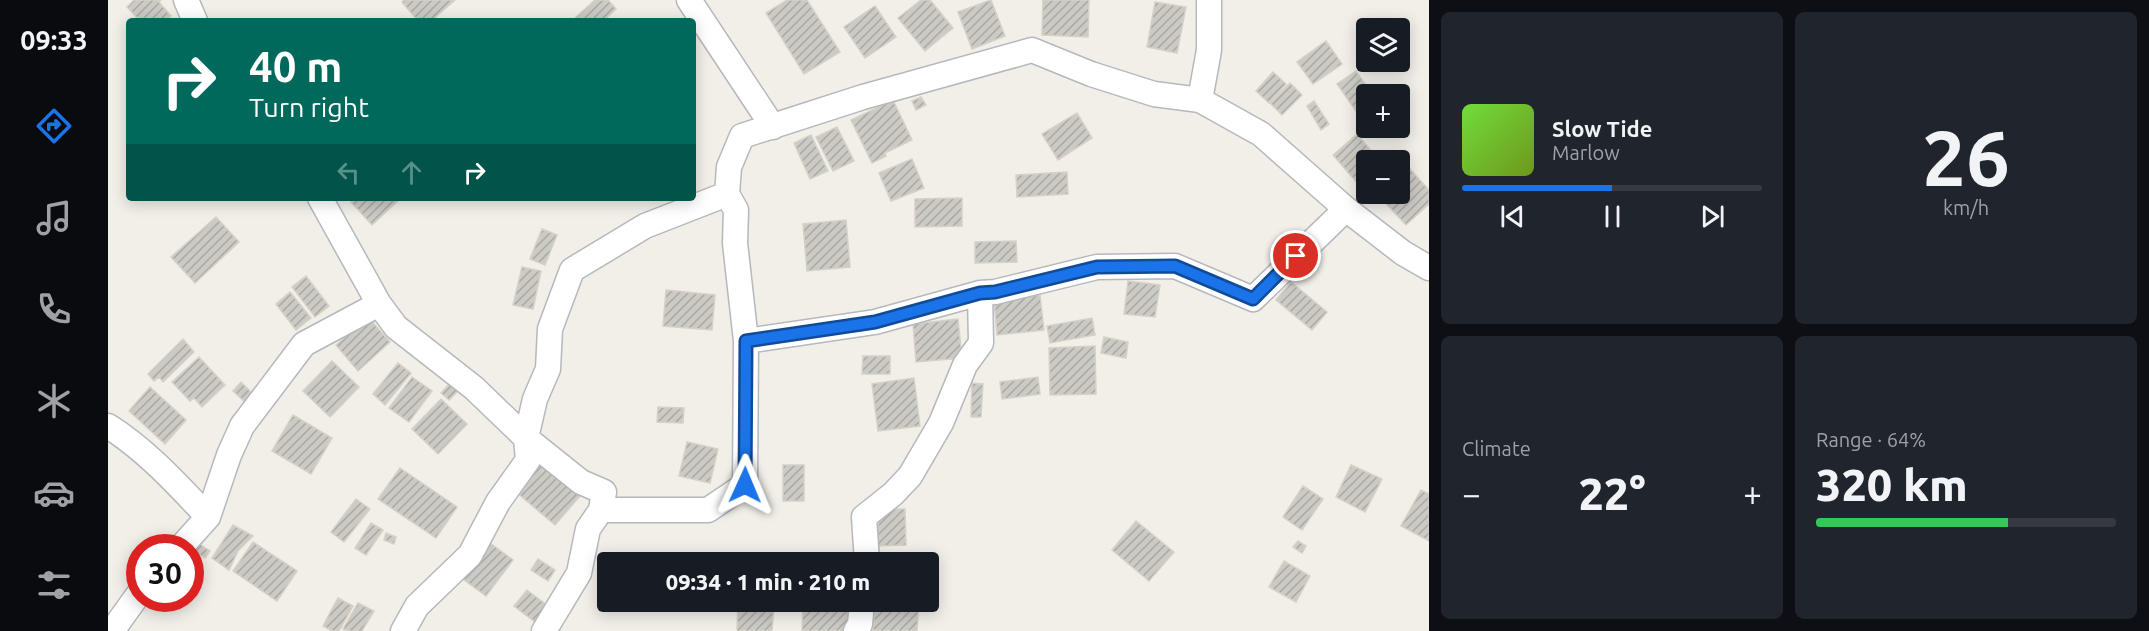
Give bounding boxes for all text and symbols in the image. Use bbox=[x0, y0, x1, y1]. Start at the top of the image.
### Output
map controls bbox=[1356, 18, 1410, 204]
button: layers bbox=[1356, 18, 1410, 72]
text: 09:33 bbox=[20, 25, 88, 55]
icon: right bbox=[150, 42, 228, 120]
text: 40 m bbox=[249, 43, 343, 90]
button: + bbox=[1356, 84, 1410, 138]
text: Turn right bbox=[249, 92, 369, 122]
icon: directions bbox=[33, 105, 75, 147]
text: 26 bbox=[1922, 113, 2010, 201]
text: Slow Tide bbox=[1552, 116, 1652, 141]
text: Marlow bbox=[1552, 141, 1620, 164]
button: − bbox=[1356, 150, 1410, 204]
icon: left bbox=[332, 156, 365, 189]
icon: ahead bbox=[395, 156, 428, 189]
icon: right bbox=[458, 156, 491, 189]
text: km/h bbox=[1943, 196, 1989, 219]
icon: music bbox=[33, 197, 75, 239]
icon: previous bbox=[1496, 200, 1529, 233]
icon: pause bbox=[1596, 200, 1629, 233]
icon: next bbox=[1696, 200, 1729, 233]
pin bbox=[1270, 230, 1321, 281]
icon: arrive bbox=[1279, 239, 1312, 272]
icon: phone bbox=[33, 288, 75, 330]
icon: climate bbox=[33, 380, 75, 422]
text: Range · 64% bbox=[1816, 428, 1926, 451]
text: Climate bbox=[1462, 437, 1531, 460]
position arrow bbox=[713, 453, 777, 517]
text: 320 km bbox=[1816, 459, 1968, 510]
text: 22° bbox=[1578, 468, 1646, 519]
icon: car bbox=[33, 472, 75, 514]
text: − bbox=[1462, 475, 1481, 512]
text: + bbox=[1743, 475, 1762, 512]
speed limit sign: 30 bbox=[126, 534, 204, 612]
icon: filters bbox=[33, 564, 75, 606]
text: 09:34 · 1 min · 210 m bbox=[666, 569, 870, 594]

